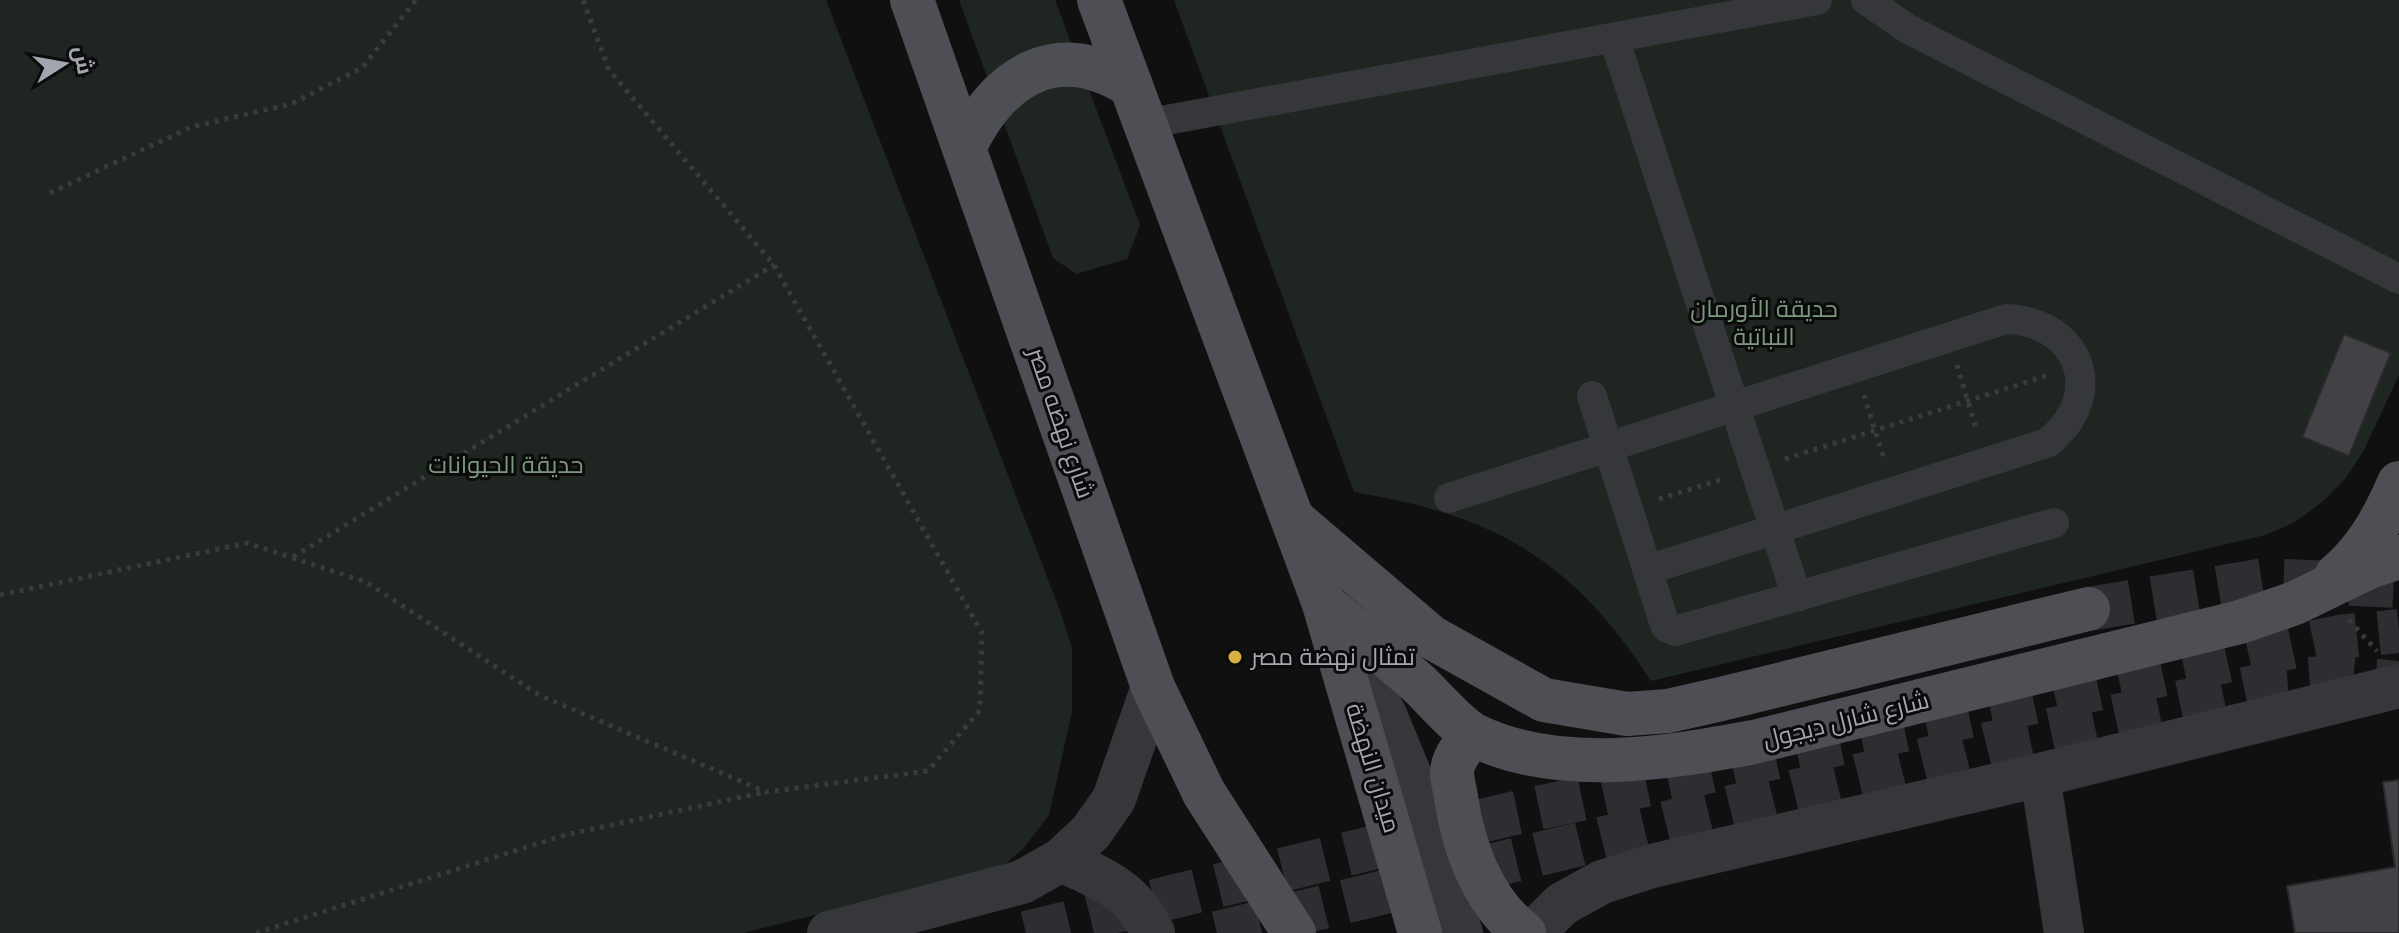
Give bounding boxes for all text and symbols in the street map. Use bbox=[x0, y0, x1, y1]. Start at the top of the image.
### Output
north arrow bbox=[24, 24, 104, 104]
text: ش bbox=[67, 44, 99, 77]
park label: حديقة الأورمان النباتية bbox=[1690, 294, 1838, 351]
street label: شارع نهضه مصر bbox=[1020, 342, 1101, 503]
park label: حديقة الحيوانات bbox=[428, 450, 584, 479]
place label: تمثال نهضة مصر bbox=[1249, 642, 1415, 671]
marker: تمثال نهضة مصر bbox=[1226, 648, 1244, 666]
street label: شارع شارل ديجول bbox=[1760, 685, 1932, 756]
street label: ميدان النهضة bbox=[1340, 699, 1407, 836]

